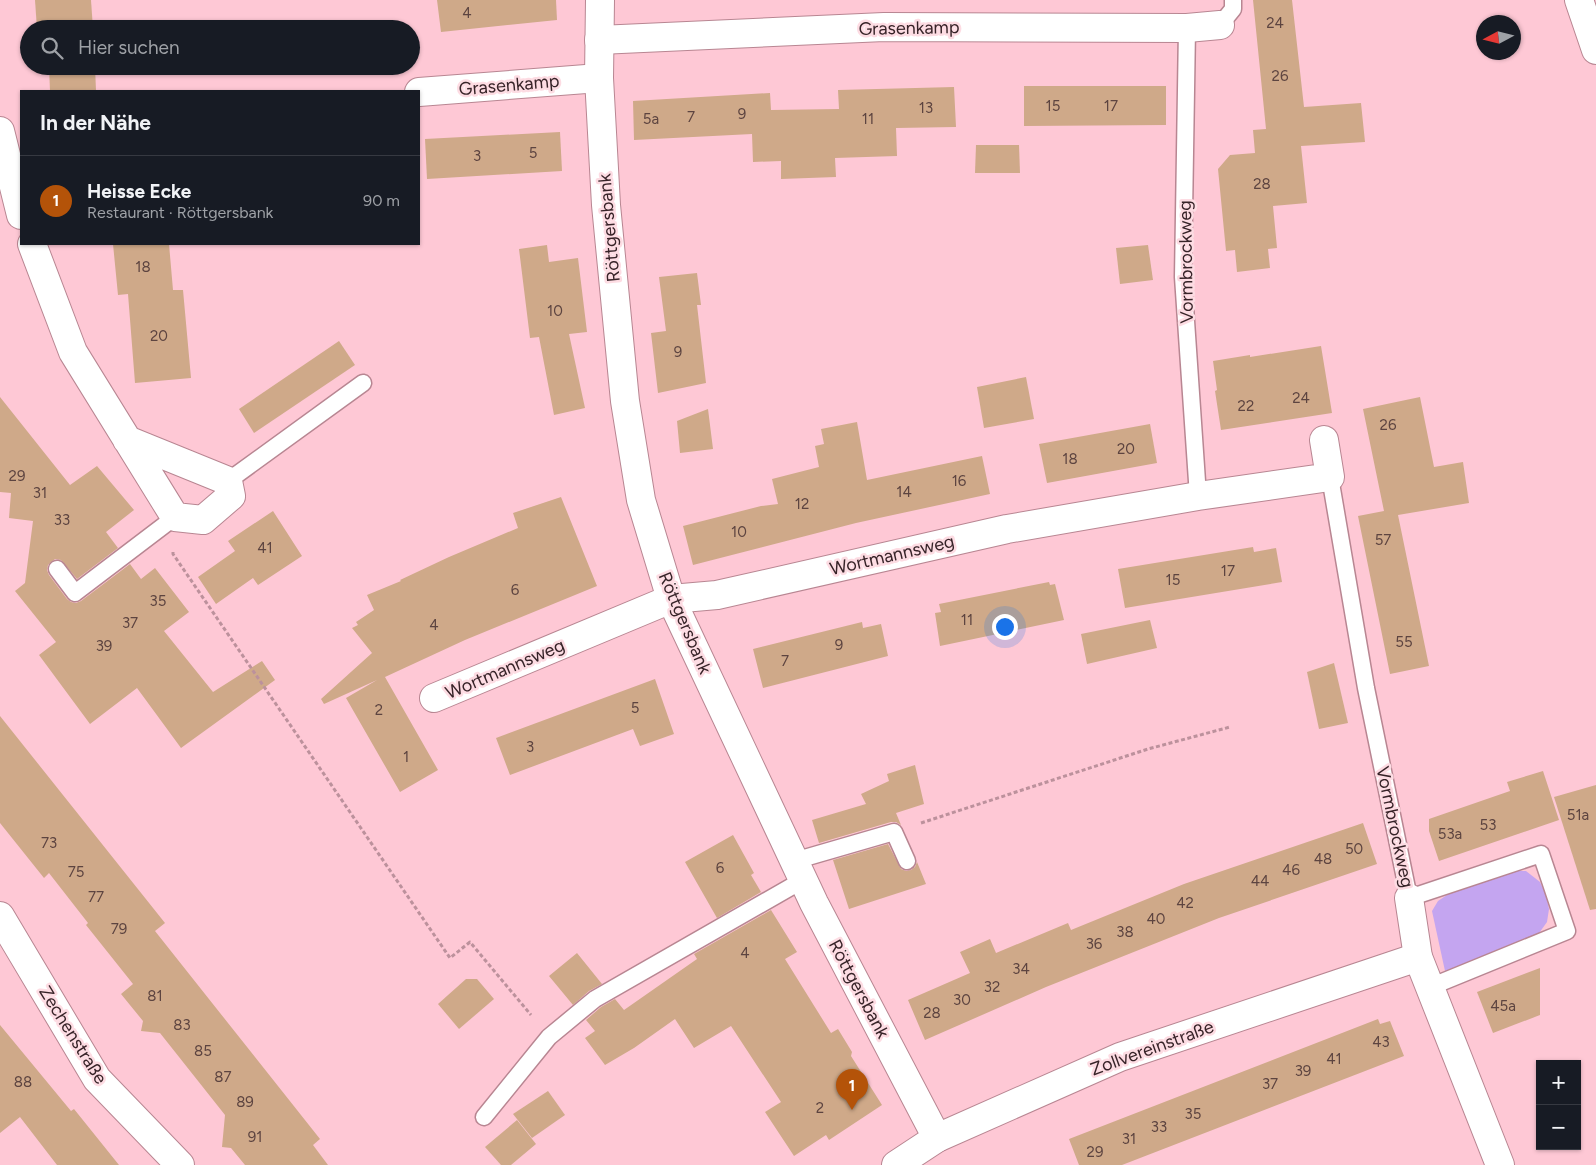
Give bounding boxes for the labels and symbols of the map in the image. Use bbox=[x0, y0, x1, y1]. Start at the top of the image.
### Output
house number: 4 bbox=[462, 4, 472, 22]
house number: 24 bbox=[1266, 14, 1284, 32]
north arrow bbox=[1476, 15, 1521, 60]
street label: Grasenkamp bbox=[858, 16, 960, 40]
house number: 26 bbox=[1272, 67, 1289, 85]
street label: Grasenkamp bbox=[458, 70, 560, 100]
house number: 15 bbox=[1046, 97, 1060, 115]
house number: 17 bbox=[1104, 97, 1118, 115]
house number: 13 bbox=[919, 99, 933, 117]
house number: 9 bbox=[738, 105, 746, 123]
house number: 7 bbox=[687, 108, 695, 126]
house number: 5a bbox=[643, 110, 659, 128]
house number: 11 bbox=[862, 110, 874, 128]
house number: 5 bbox=[529, 144, 537, 162]
house number: 3 bbox=[473, 147, 481, 165]
street label: Röttgersbank bbox=[593, 173, 625, 283]
house number: 28 bbox=[1253, 175, 1271, 193]
street label: Vormbrockweg bbox=[1174, 200, 1198, 324]
house number: 18 bbox=[135, 258, 151, 276]
house number: 10 bbox=[547, 302, 563, 320]
house number: 20 bbox=[150, 327, 168, 345]
house number: 9 bbox=[674, 343, 682, 361]
house number: 24 bbox=[1292, 389, 1310, 407]
house number: 22 bbox=[1238, 397, 1254, 415]
house number: 26 bbox=[1380, 416, 1397, 434]
house number: 20 bbox=[1117, 440, 1135, 458]
house number: 18 bbox=[1062, 450, 1078, 468]
house number: 29 bbox=[9, 467, 25, 485]
house number: 16 bbox=[952, 472, 967, 490]
house number: 14 bbox=[896, 483, 912, 501]
house number: 31 bbox=[33, 484, 47, 502]
house number: 12 bbox=[795, 495, 809, 513]
house number: 33 bbox=[54, 511, 70, 529]
house number: 10 bbox=[731, 523, 747, 541]
street label: Wortmannsweg bbox=[828, 530, 956, 580]
house number: 57 bbox=[1375, 531, 1391, 549]
house number: 41 bbox=[257, 539, 273, 557]
house number: 17 bbox=[1221, 562, 1235, 580]
street label: Röttgersbank bbox=[654, 569, 716, 678]
house number: 15 bbox=[1166, 571, 1180, 589]
house number: 6 bbox=[511, 581, 520, 599]
house number: 35 bbox=[150, 592, 166, 610]
house number: 11 bbox=[961, 611, 973, 629]
house number: 37 bbox=[122, 614, 138, 632]
your location bbox=[992, 614, 1018, 640]
house number: 4 bbox=[429, 616, 439, 634]
house number: 55 bbox=[1395, 633, 1413, 651]
street label: Wortmannsweg bbox=[442, 634, 568, 704]
house number: 9 bbox=[835, 636, 843, 654]
house number: 39 bbox=[96, 637, 112, 655]
house number: 7 bbox=[781, 652, 789, 670]
house number: 5 bbox=[631, 699, 639, 717]
house number: 2 bbox=[375, 701, 383, 719]
house number: 3 bbox=[526, 738, 534, 756]
house number: 1 bbox=[403, 748, 409, 766]
street label: Vormbrockweg bbox=[1371, 764, 1419, 890]
house number: 51a bbox=[1567, 806, 1589, 824]
house number: 53 bbox=[1480, 816, 1496, 834]
house number: 53a bbox=[1438, 825, 1462, 843]
house number: 73 bbox=[41, 834, 57, 852]
house number: 50 bbox=[1345, 840, 1363, 858]
house number: 48 bbox=[1314, 850, 1332, 868]
house number: 6 bbox=[716, 859, 725, 877]
house number: 46 bbox=[1282, 861, 1300, 879]
house number: 75 bbox=[68, 863, 84, 881]
house number: 44 bbox=[1251, 872, 1269, 890]
house number: 77 bbox=[88, 888, 104, 906]
house number: 42 bbox=[1176, 894, 1194, 912]
house number: 40 bbox=[1147, 910, 1165, 928]
house number: 79 bbox=[111, 920, 127, 938]
house number: 38 bbox=[1116, 923, 1134, 941]
house number: 36 bbox=[1086, 935, 1103, 953]
street label: Röttgersbank bbox=[824, 936, 894, 1042]
house number: 4 bbox=[740, 944, 750, 962]
house number: 34 bbox=[1012, 960, 1030, 978]
house number: 32 bbox=[984, 978, 1000, 996]
street label: Zechenstraße bbox=[34, 982, 112, 1088]
house number: 81 bbox=[147, 987, 163, 1005]
house number: 30 bbox=[953, 991, 971, 1009]
house number: 45a bbox=[1490, 997, 1516, 1015]
house number: 28 bbox=[923, 1004, 941, 1022]
street label: Zollvereinstraße bbox=[1087, 1015, 1217, 1080]
house number: 83 bbox=[173, 1016, 191, 1034]
house number: 43 bbox=[1372, 1033, 1390, 1051]
house number: 85 bbox=[194, 1042, 212, 1060]
house number: 41 bbox=[1326, 1050, 1342, 1068]
house number: 39 bbox=[1295, 1062, 1311, 1080]
house number: 87 bbox=[214, 1068, 232, 1086]
pin: 1 bbox=[836, 1069, 868, 1110]
house number: 88 bbox=[14, 1073, 32, 1091]
house number: 37 bbox=[1262, 1075, 1278, 1093]
house number: 89 bbox=[236, 1093, 254, 1111]
house number: 2 bbox=[816, 1099, 824, 1117]
house number: 35 bbox=[1185, 1105, 1201, 1123]
house number: 33 bbox=[1151, 1118, 1167, 1136]
house number: 91 bbox=[248, 1128, 262, 1146]
house number: 31 bbox=[1122, 1130, 1136, 1148]
house number: 29 bbox=[1087, 1143, 1103, 1161]

